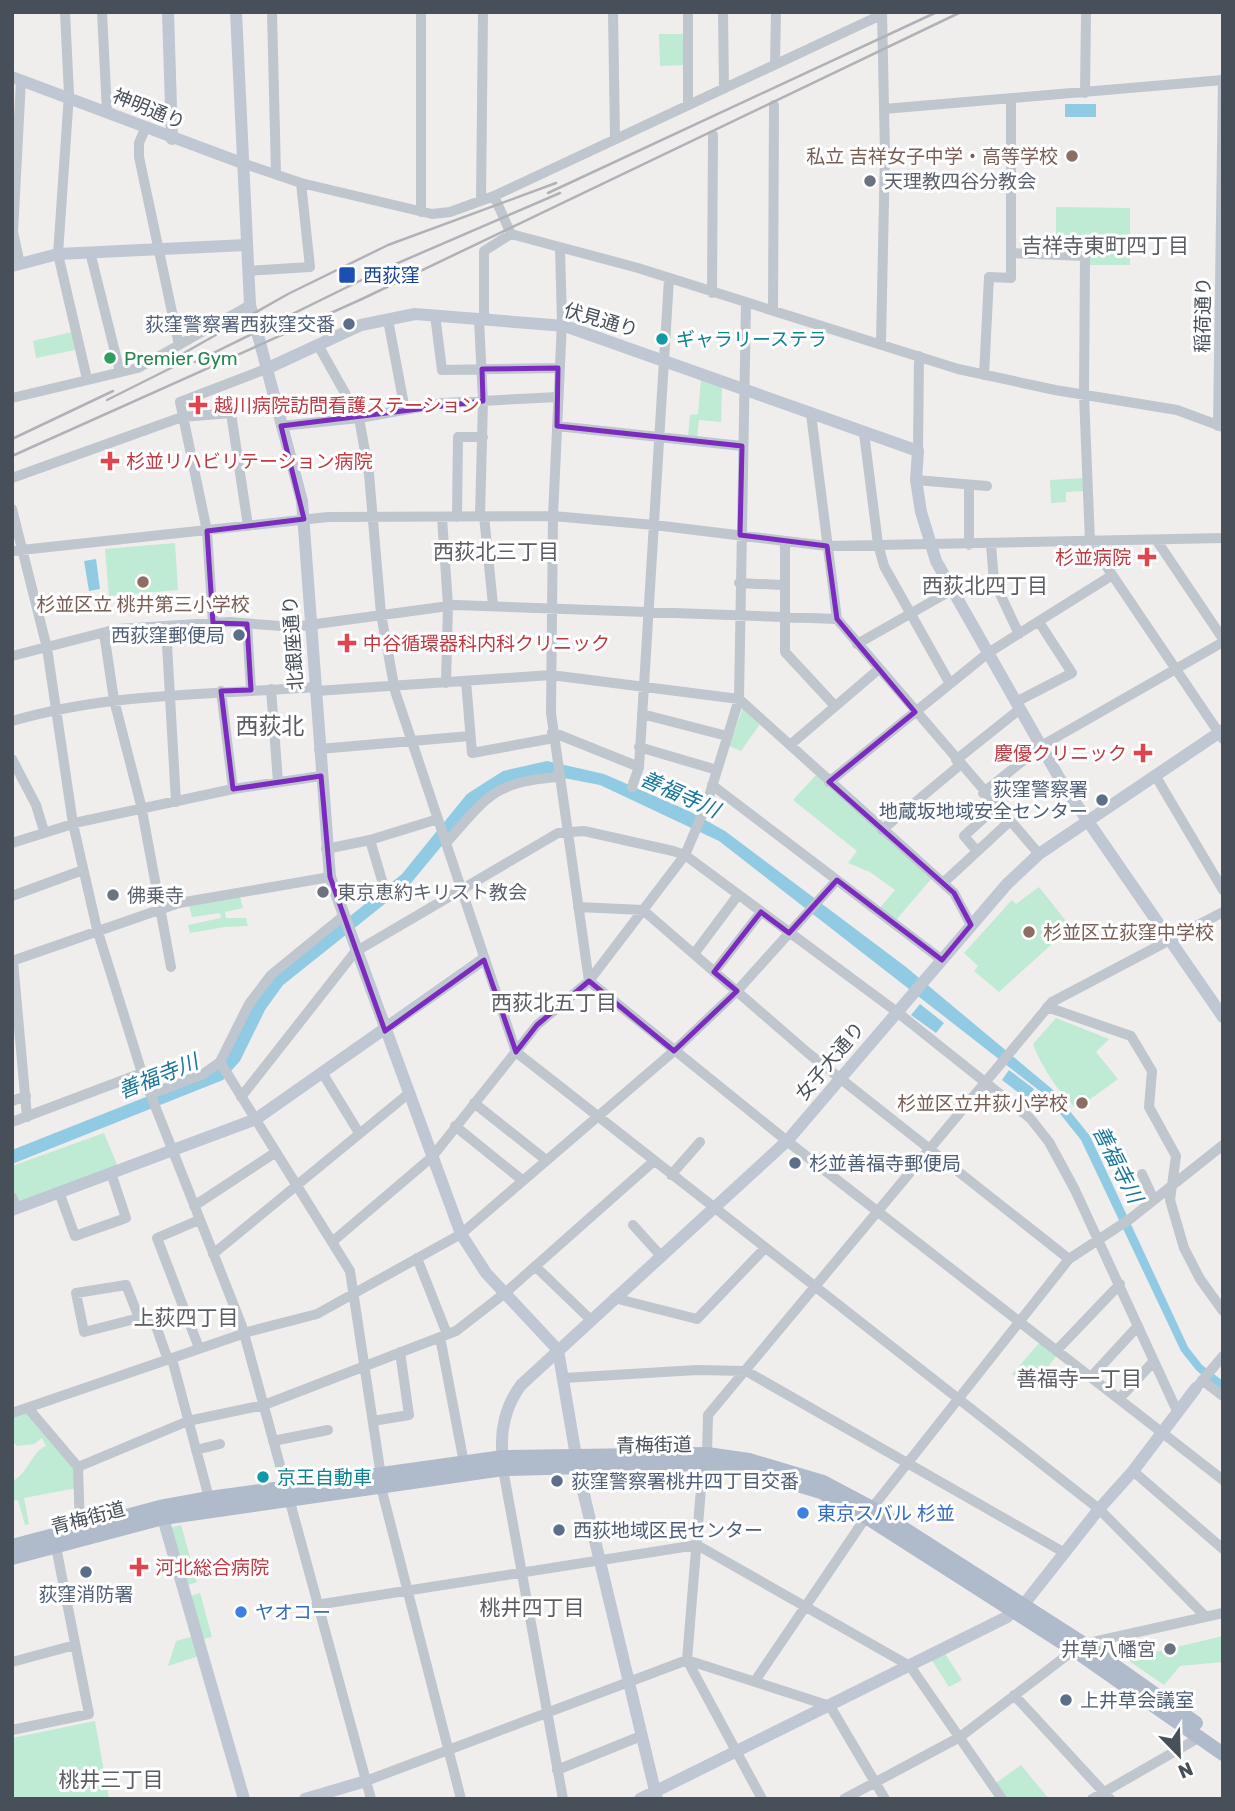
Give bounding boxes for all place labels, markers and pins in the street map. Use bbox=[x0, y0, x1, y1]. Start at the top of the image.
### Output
place label: 私立 吉祥女子中学・高等学校 bbox=[806, 145, 1058, 168]
marker: 私立 吉祥女子中学・高等学校 bbox=[1064, 148, 1080, 164]
place label: 天理教四谷分教会 bbox=[884, 170, 1036, 193]
marker: 天理教四谷分教会 bbox=[862, 173, 878, 189]
place label: 西荻窪 bbox=[363, 264, 420, 287]
marker: 西荻窪 bbox=[337, 265, 357, 285]
place label: 荻窪警察署西荻窪交番 bbox=[145, 313, 335, 336]
marker: 荻窪警察署西荻窪交番 bbox=[341, 316, 357, 332]
place label: ギャラリーステラ bbox=[676, 328, 827, 351]
marker: ギャラリーステラ bbox=[654, 331, 670, 347]
place label: Premier Gym bbox=[124, 347, 238, 370]
marker: Premier Gym bbox=[102, 350, 118, 366]
place label: 越川病院訪問看護ステーション bbox=[214, 394, 480, 417]
marker: 越川病院訪問看護ステーション bbox=[188, 395, 208, 415]
place label: 杉並リハビリテーション病院 bbox=[126, 450, 373, 473]
marker: 杉並リハビリテーション病院 bbox=[100, 451, 120, 471]
place label: 杉並病院 bbox=[1055, 546, 1131, 569]
marker: 杉並病院 bbox=[1137, 547, 1157, 567]
marker: 杉並区立 桃井第三小学校 bbox=[135, 574, 151, 590]
place label: 杉並区立 桃井第三小学校 bbox=[36, 593, 250, 616]
place label: 西荻窪郵便局 bbox=[111, 624, 225, 647]
marker: 西荻窪郵便局 bbox=[231, 627, 247, 643]
place label: 中谷循環器科内科クリニック bbox=[363, 632, 610, 655]
marker: 中谷循環器科内科クリニック bbox=[337, 633, 357, 653]
place label: 慶優クリニック bbox=[994, 742, 1127, 765]
marker: 慶優クリニック bbox=[1133, 743, 1153, 763]
place label: 荻窪警察署 地蔵坂地域安全センター bbox=[879, 778, 1088, 823]
marker: 荻窪警察署 地蔵坂地域安全センター bbox=[1094, 792, 1110, 808]
place label: 東京恵約キリスト教会 bbox=[337, 881, 527, 904]
place label: 佛乗寺 bbox=[127, 884, 184, 907]
marker: 東京恵約キリスト教会 bbox=[315, 884, 331, 900]
marker: 佛乗寺 bbox=[105, 887, 121, 903]
place label: 杉並区立荻窪中学校 bbox=[1043, 921, 1214, 944]
marker: 杉並区立荻窪中学校 bbox=[1021, 924, 1037, 940]
place label: 杉並区立井荻小学校 bbox=[897, 1092, 1068, 1115]
marker: 杉並区立井荻小学校 bbox=[1074, 1095, 1090, 1111]
place label: 杉並善福寺郵便局 bbox=[809, 1152, 961, 1175]
marker: 杉並善福寺郵便局 bbox=[787, 1155, 803, 1171]
place label: 京王自動車 bbox=[277, 1466, 372, 1489]
marker: 京王自動車 bbox=[255, 1469, 271, 1485]
place label: 荻窪警察署桃井四丁目交番 bbox=[571, 1470, 799, 1493]
marker: 荻窪警察署桃井四丁目交番 bbox=[549, 1473, 565, 1489]
place label: 東京スバル 杉並 bbox=[817, 1502, 955, 1525]
marker: 東京スバル 杉並 bbox=[795, 1505, 811, 1521]
place label: 西荻地域区民センター bbox=[573, 1519, 763, 1542]
marker: 西荻地域区民センター bbox=[551, 1522, 567, 1538]
place label: 河北総合病院 bbox=[155, 1556, 269, 1579]
marker: 河北総合病院 bbox=[129, 1557, 149, 1577]
marker: 荻窪消防署 bbox=[78, 1564, 94, 1580]
place label: 荻窪消防署 bbox=[38, 1583, 134, 1606]
place label: ヤオコー bbox=[255, 1601, 331, 1624]
marker: ヤオコー bbox=[233, 1604, 249, 1620]
place label: 井草八幡宮 bbox=[1061, 1638, 1156, 1661]
marker: 井草八幡宮 bbox=[1162, 1641, 1178, 1657]
place label: 上井草会議室 bbox=[1080, 1689, 1194, 1712]
marker: 上井草会議室 bbox=[1058, 1692, 1074, 1708]

